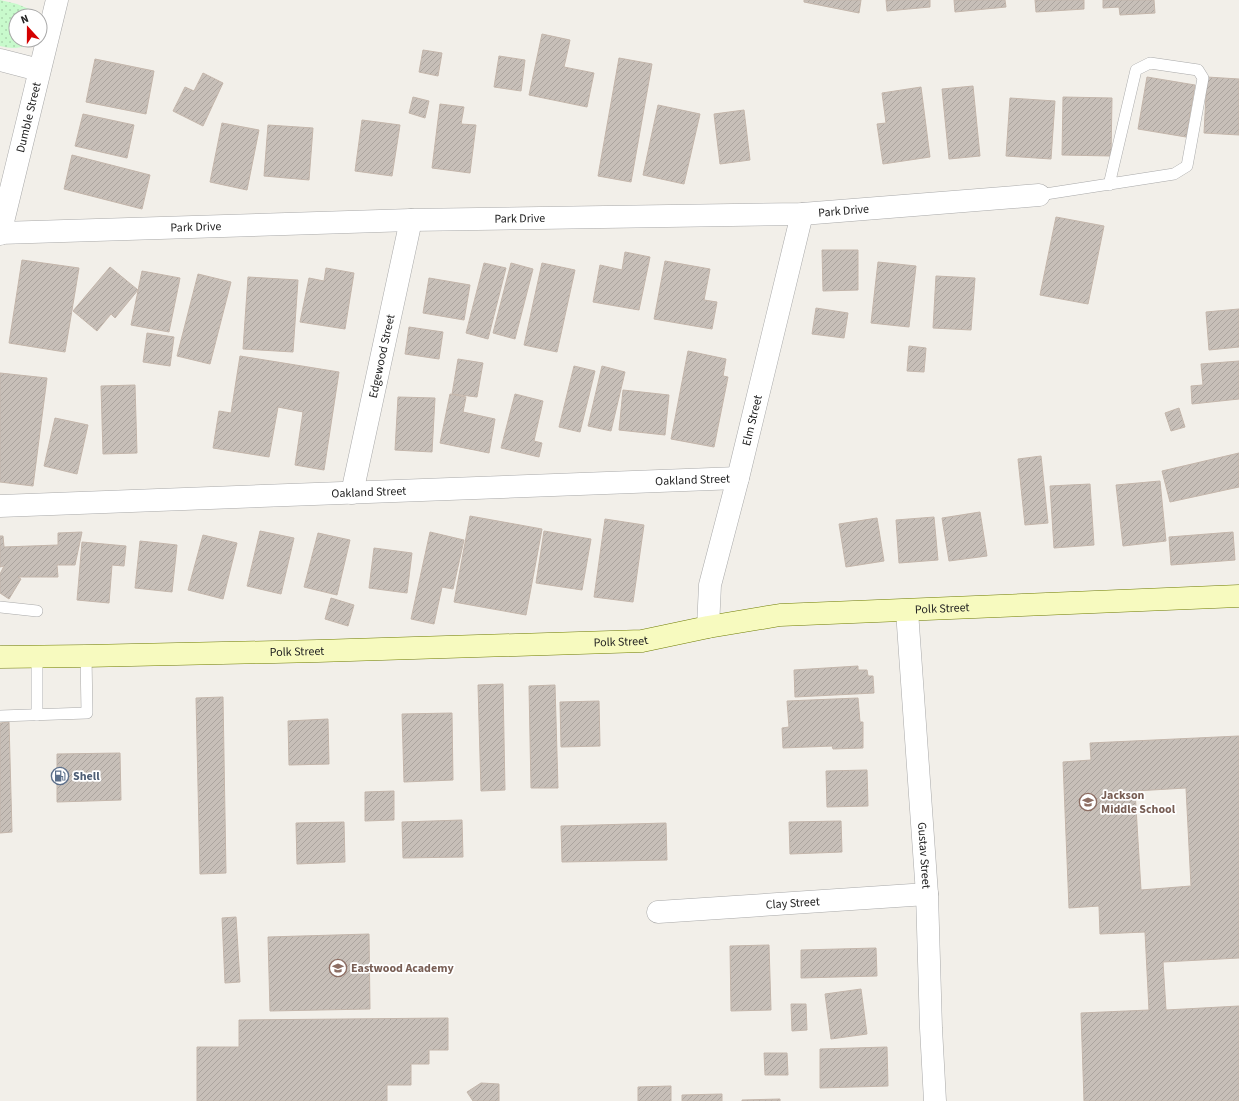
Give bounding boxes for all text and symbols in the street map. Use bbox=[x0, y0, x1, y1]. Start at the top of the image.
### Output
north arrow bbox=[8, 8, 48, 48]
text: N bbox=[18, 11, 31, 27]
street label: Dumble Street bbox=[12, 81, 46, 155]
street label: Park Drive bbox=[818, 201, 870, 222]
street label: Park Drive bbox=[494, 210, 545, 228]
street label: Park Drive bbox=[170, 218, 222, 237]
street label: Edgewood Street bbox=[365, 313, 399, 400]
street label: Elm Street bbox=[738, 393, 767, 448]
street label: Oakland Street bbox=[655, 470, 730, 490]
street label: Oakland Street bbox=[331, 483, 406, 502]
street label: Polk Street bbox=[915, 599, 970, 618]
street label: Polk Street bbox=[593, 632, 650, 651]
street label: Polk Street bbox=[270, 643, 324, 661]
fuel station icon: Shell bbox=[50, 766, 70, 786]
place label: Shell bbox=[73, 768, 100, 785]
place label: Jackson Middle School bbox=[1101, 787, 1176, 818]
school or university icon: Jackson Middle School bbox=[1078, 792, 1098, 812]
street label: Gustav Street bbox=[913, 822, 935, 889]
street label: Clay Street bbox=[765, 893, 820, 914]
school or university icon: Eastwood Academy bbox=[328, 958, 348, 978]
place label: Eastwood Academy bbox=[351, 960, 454, 977]

